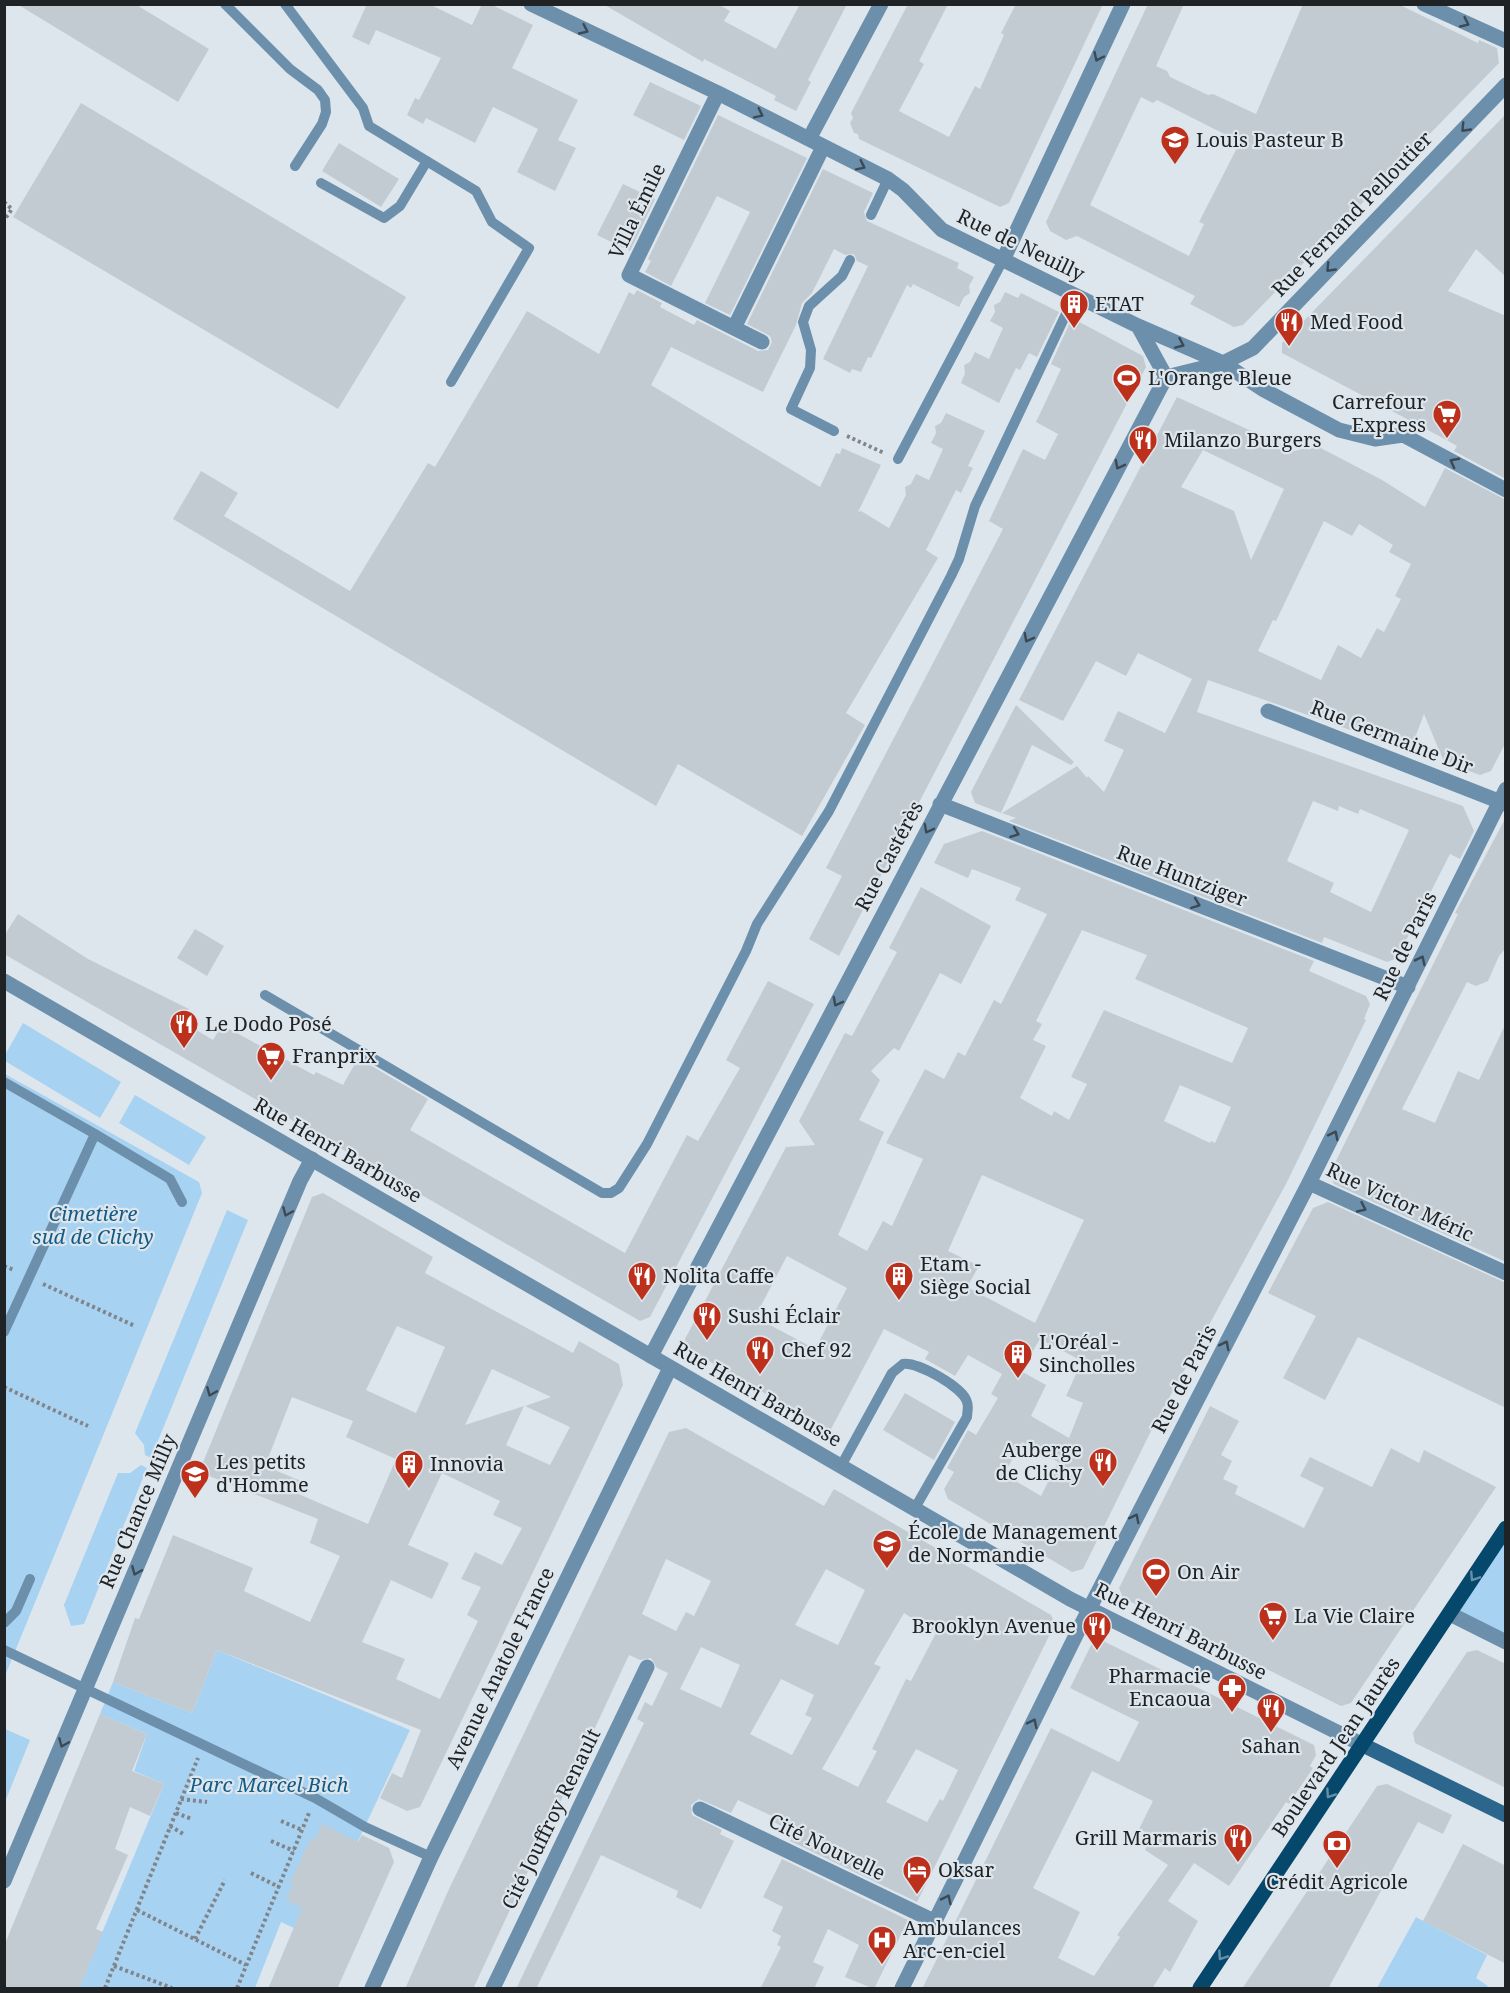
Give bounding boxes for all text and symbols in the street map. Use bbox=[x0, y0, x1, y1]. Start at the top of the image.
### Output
one-way arrow bbox=[1459, 16, 1470, 28]
one-way arrow bbox=[577, 22, 588, 34]
one-way arrow bbox=[1094, 51, 1106, 62]
one-way arrow bbox=[753, 107, 764, 118]
one-way arrow bbox=[1461, 121, 1472, 131]
school or university icon: Louis Pasteur B bbox=[1159, 124, 1191, 166]
street label: Rue Fernand Pelloutier bbox=[1265, 125, 1438, 302]
place label: Louis Pasteur B bbox=[1196, 126, 1344, 153]
street label: Villa Émile bbox=[602, 158, 671, 263]
one-way arrow bbox=[855, 159, 866, 170]
street label: Rue de Neuilly bbox=[953, 202, 1090, 287]
one-way arrow bbox=[1326, 262, 1337, 272]
building icon: ETAT bbox=[1058, 288, 1090, 330]
place label: ETAT bbox=[1095, 290, 1144, 317]
restaurant icon: Med Food bbox=[1273, 306, 1305, 348]
place label: Med Food bbox=[1310, 308, 1403, 335]
one-way arrow bbox=[1174, 337, 1185, 349]
sports icon: L'Orange Bleue bbox=[1111, 362, 1143, 404]
place label: L'Orange Bleue bbox=[1148, 364, 1292, 391]
place label: Carrefour Express bbox=[1332, 388, 1427, 438]
supermarket icon: Carrefour Express bbox=[1431, 398, 1463, 440]
restaurant icon: Milanzo Burgers bbox=[1127, 424, 1159, 466]
place label: Milanzo Burgers bbox=[1164, 426, 1322, 453]
one-way arrow bbox=[1450, 458, 1460, 469]
one-way arrow bbox=[1115, 459, 1126, 470]
one-way arrow bbox=[1024, 632, 1035, 642]
street label: Rue Germaine Dir bbox=[1307, 693, 1478, 780]
street label: Rue Castérès bbox=[848, 796, 929, 916]
one-way arrow bbox=[923, 823, 935, 834]
one-way arrow bbox=[1008, 826, 1019, 838]
street label: Rue Huntziger bbox=[1113, 838, 1252, 913]
street label: Rue de Paris bbox=[1367, 887, 1443, 1005]
one-way arrow bbox=[1190, 897, 1201, 909]
one-way arrow bbox=[1414, 956, 1425, 967]
one-way arrow bbox=[833, 995, 844, 1006]
restaurant icon: Le Dodo Posé bbox=[168, 1008, 200, 1050]
place label: Le Dodo Posé bbox=[205, 1010, 332, 1037]
supermarket icon: Franprix bbox=[255, 1040, 287, 1082]
place label: Franprix bbox=[292, 1042, 377, 1069]
street label: Rue Henri Barbusse bbox=[249, 1090, 427, 1209]
one-way arrow bbox=[1326, 1130, 1338, 1141]
street label: Rue Victor Méric bbox=[1322, 1156, 1478, 1248]
park label: Cimetière sud de Clichy bbox=[32, 1200, 154, 1250]
one-way arrow bbox=[1356, 1200, 1367, 1212]
one-way arrow bbox=[282, 1205, 294, 1216]
place label: Etam - Siège Social bbox=[920, 1250, 1031, 1300]
restaurant icon: Nolita Caffe bbox=[626, 1260, 658, 1302]
building icon: Etam - Siège Social bbox=[883, 1260, 915, 1302]
place label: Nolita Caffe bbox=[663, 1262, 774, 1289]
restaurant icon: Sushi Éclair bbox=[691, 1300, 723, 1342]
place label: Sushi Éclair bbox=[728, 1302, 841, 1329]
street label: Rue de Paris bbox=[1145, 1320, 1222, 1438]
place label: L'Oréal - Sincholles bbox=[1039, 1328, 1135, 1378]
street label: Rue Henri Barbusse bbox=[669, 1334, 847, 1453]
restaurant icon: Chef 92 bbox=[744, 1334, 776, 1376]
place label: Chef 92 bbox=[781, 1336, 852, 1363]
building icon: L'Oréal - Sincholles bbox=[1002, 1338, 1034, 1380]
one-way arrow bbox=[1217, 1340, 1229, 1351]
one-way arrow bbox=[206, 1385, 218, 1396]
street label: Rue Chance Milly bbox=[93, 1429, 183, 1592]
place label: Auberge de Clichy bbox=[996, 1436, 1083, 1486]
restaurant icon: Auberge de Clichy bbox=[1087, 1446, 1119, 1488]
place label: Les petits d'Homme bbox=[216, 1448, 309, 1498]
building icon: Innovia bbox=[393, 1448, 425, 1490]
place label: Innovia bbox=[430, 1450, 504, 1477]
school or university icon: Les petits d'Homme bbox=[179, 1458, 211, 1500]
one-way arrow bbox=[1128, 1514, 1140, 1525]
place label: École de Management de Normandie bbox=[908, 1518, 1117, 1568]
school or university icon: École de Management de Normandie bbox=[871, 1528, 903, 1570]
sports icon: On Air bbox=[1140, 1556, 1172, 1598]
place label: On Air bbox=[1177, 1558, 1240, 1585]
street label: Avenue Anatole France bbox=[439, 1562, 560, 1773]
one-way arrow bbox=[131, 1565, 143, 1576]
one-way arrow bbox=[1470, 1570, 1481, 1581]
street label: Rue Henri Barbusse bbox=[1091, 1575, 1272, 1686]
supermarket icon: La Vie Claire bbox=[1257, 1600, 1289, 1642]
place label: La Vie Claire bbox=[1294, 1602, 1415, 1629]
restaurant icon: Brooklyn Avenue bbox=[1081, 1610, 1113, 1652]
place label: Brooklyn Avenue bbox=[912, 1612, 1076, 1639]
street label: Boulevard Jean Jaurès bbox=[1265, 1652, 1406, 1842]
place label: Pharmacie Encaoua bbox=[1108, 1662, 1211, 1712]
pharmacy icon: Pharmacie Encaoua bbox=[1216, 1672, 1248, 1714]
restaurant icon: Sahan bbox=[1255, 1692, 1287, 1734]
one-way arrow bbox=[1025, 1719, 1037, 1730]
street label: Cité Jouffroy Renault bbox=[495, 1724, 606, 1914]
place label: Sahan bbox=[1242, 1732, 1301, 1759]
one-way arrow bbox=[58, 1736, 70, 1747]
park label: Parc Marcel Bich bbox=[189, 1771, 348, 1798]
one-way arrow bbox=[1326, 1788, 1338, 1798]
street label: Cité Nouvelle bbox=[764, 1807, 890, 1886]
restaurant icon: Grill Marmaris bbox=[1222, 1822, 1254, 1864]
place label: Grill Marmaris bbox=[1075, 1824, 1217, 1851]
bank icon: Crédit Agricole bbox=[1321, 1828, 1353, 1870]
hotel icon: Oksar bbox=[901, 1854, 933, 1896]
place label: Oksar bbox=[938, 1856, 995, 1883]
place label: Crédit Agricole bbox=[1266, 1868, 1408, 1895]
one-way arrow bbox=[940, 1894, 952, 1905]
place label: Ambulances Arc-en-ciel bbox=[903, 1914, 1021, 1964]
hospital icon: Ambulances Arc-en-ciel bbox=[866, 1924, 898, 1966]
one-way arrow bbox=[1218, 1949, 1229, 1960]

